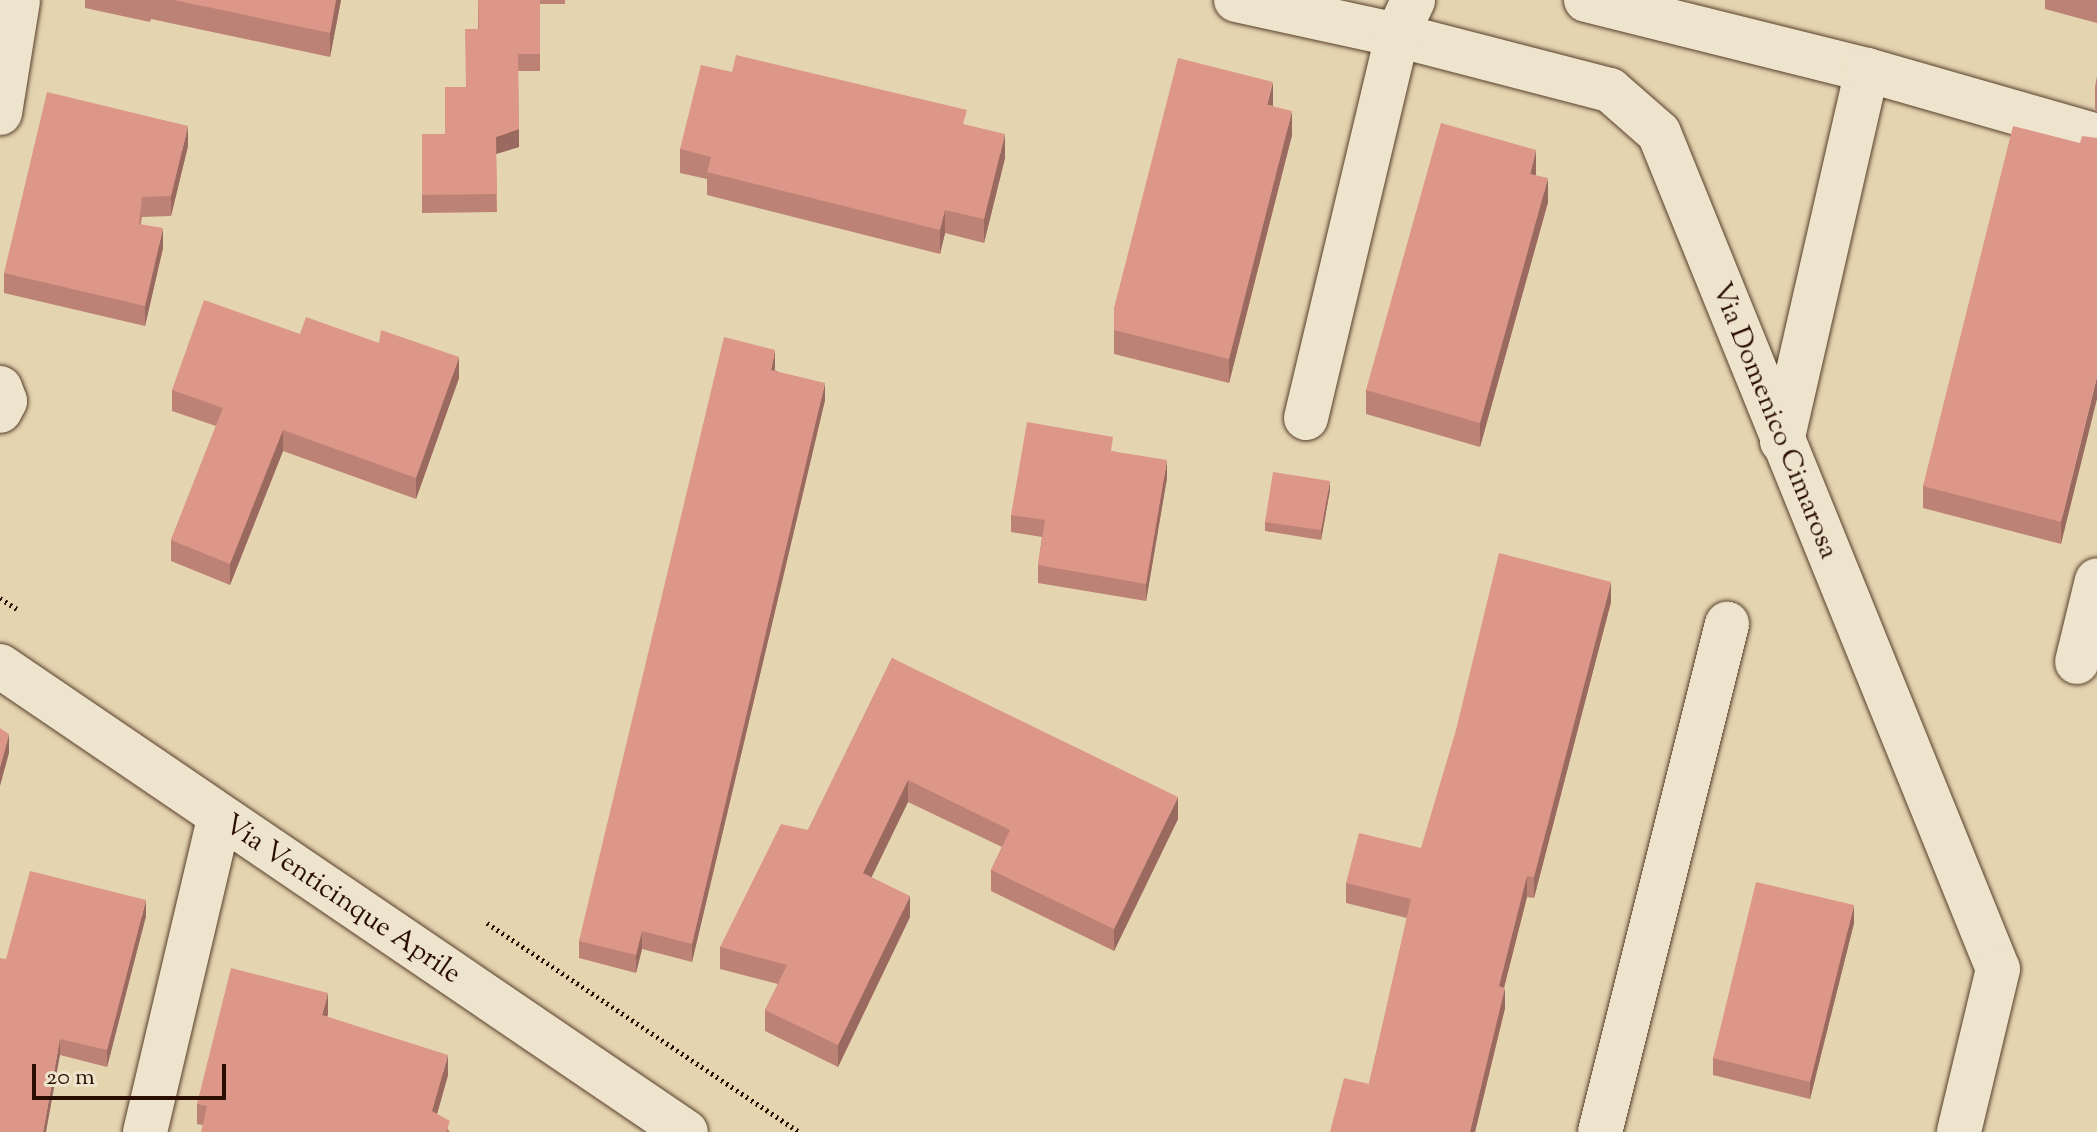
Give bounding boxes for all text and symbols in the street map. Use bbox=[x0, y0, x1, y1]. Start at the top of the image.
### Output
street label: Via Domenico Cimarosa bbox=[1703, 278, 1845, 564]
street label: Via Venticinque Aprile bbox=[217, 808, 467, 992]
scale bar bbox=[36, 1048, 230, 1098]
text: 20 m bbox=[46, 1061, 95, 1095]

